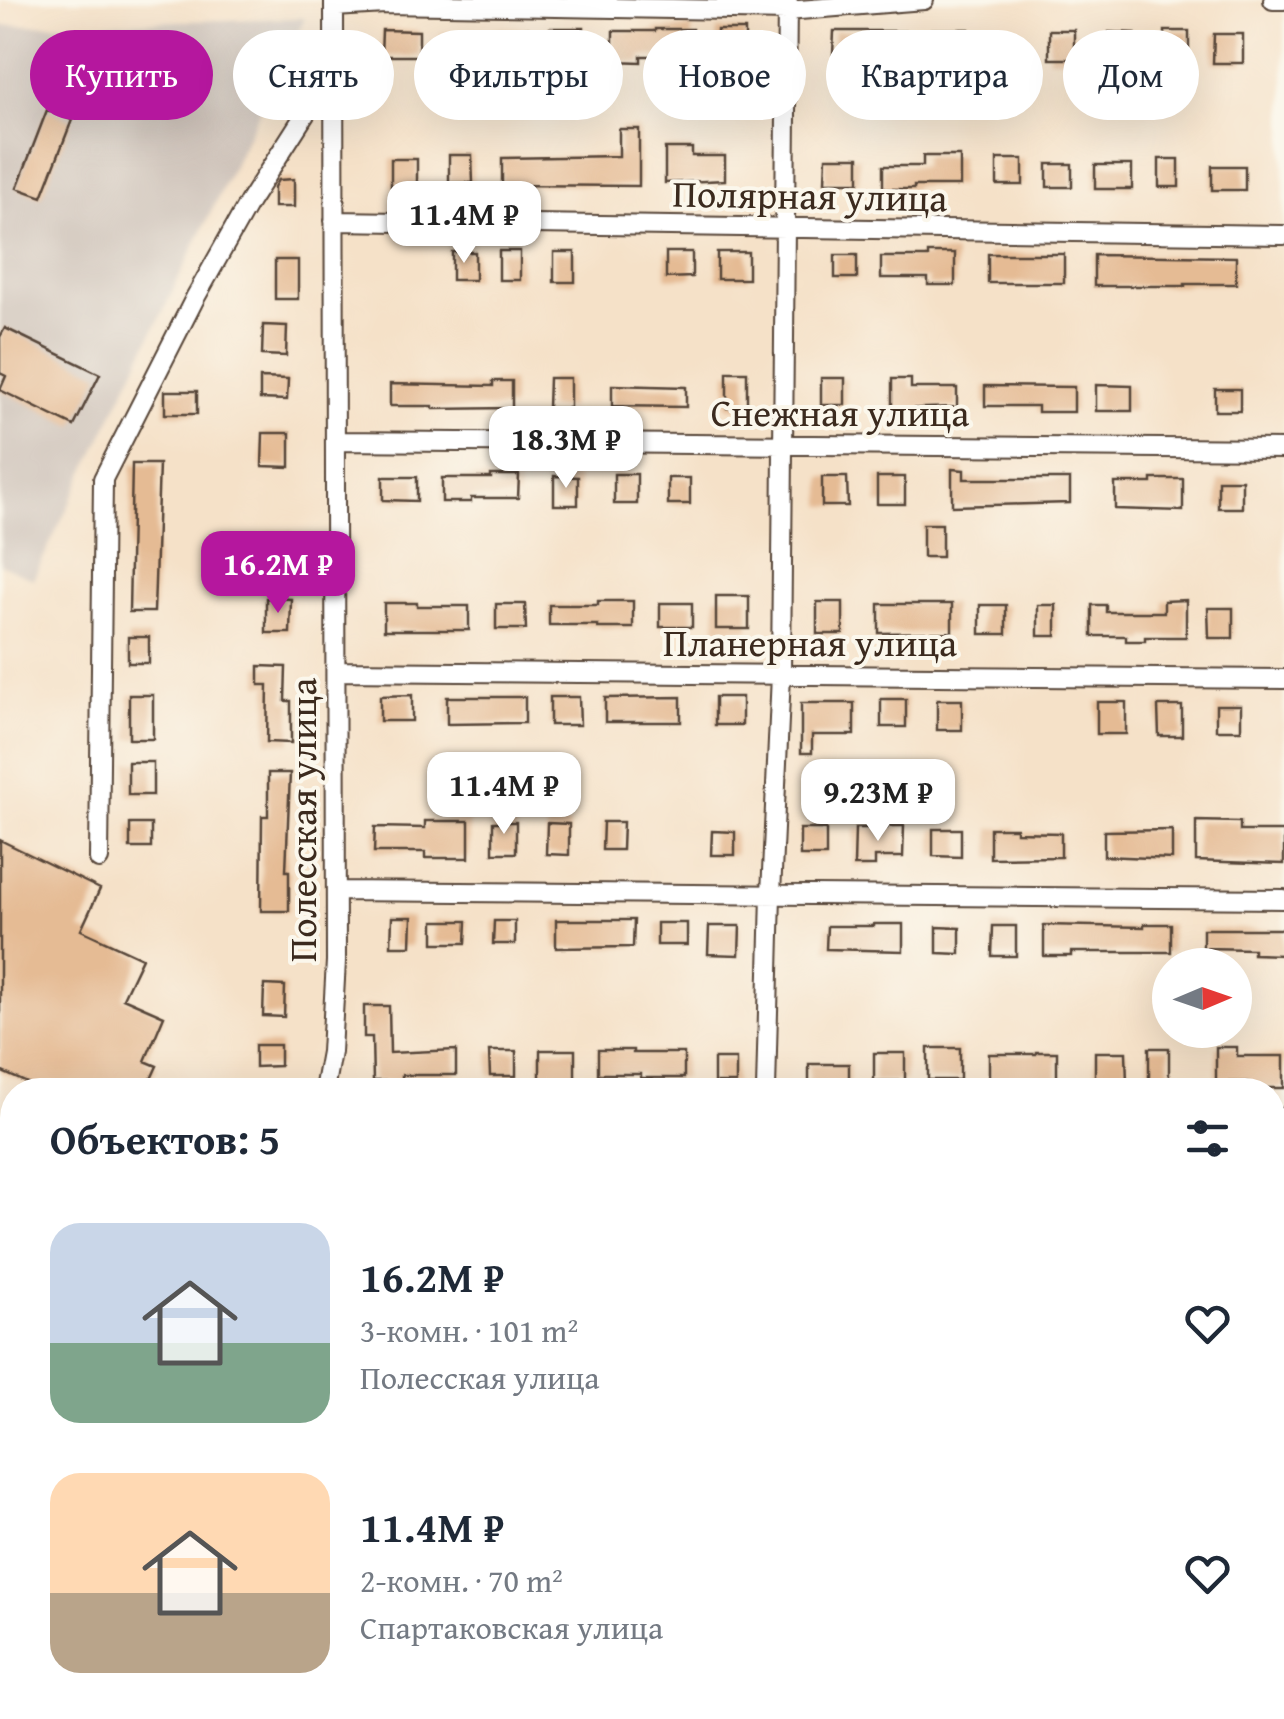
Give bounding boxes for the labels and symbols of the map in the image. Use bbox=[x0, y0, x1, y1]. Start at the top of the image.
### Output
street label: Полярная улица bbox=[672, 165, 948, 225]
pin: 11.4M ₽ bbox=[372, 181, 556, 266]
street label: Снежная улица bbox=[711, 384, 969, 440]
pin: 18.3M ₽ bbox=[474, 406, 658, 491]
pin: 16.2M ₽ bbox=[186, 531, 370, 616]
street label: Планерная улица bbox=[663, 614, 957, 670]
street label: Полесская улица bbox=[274, 678, 330, 962]
pin: 11.4M ₽ bbox=[412, 752, 596, 837]
pin: 9.23M ₽ bbox=[786, 759, 970, 844]
north arrow bbox=[1152, 948, 1252, 1048]

